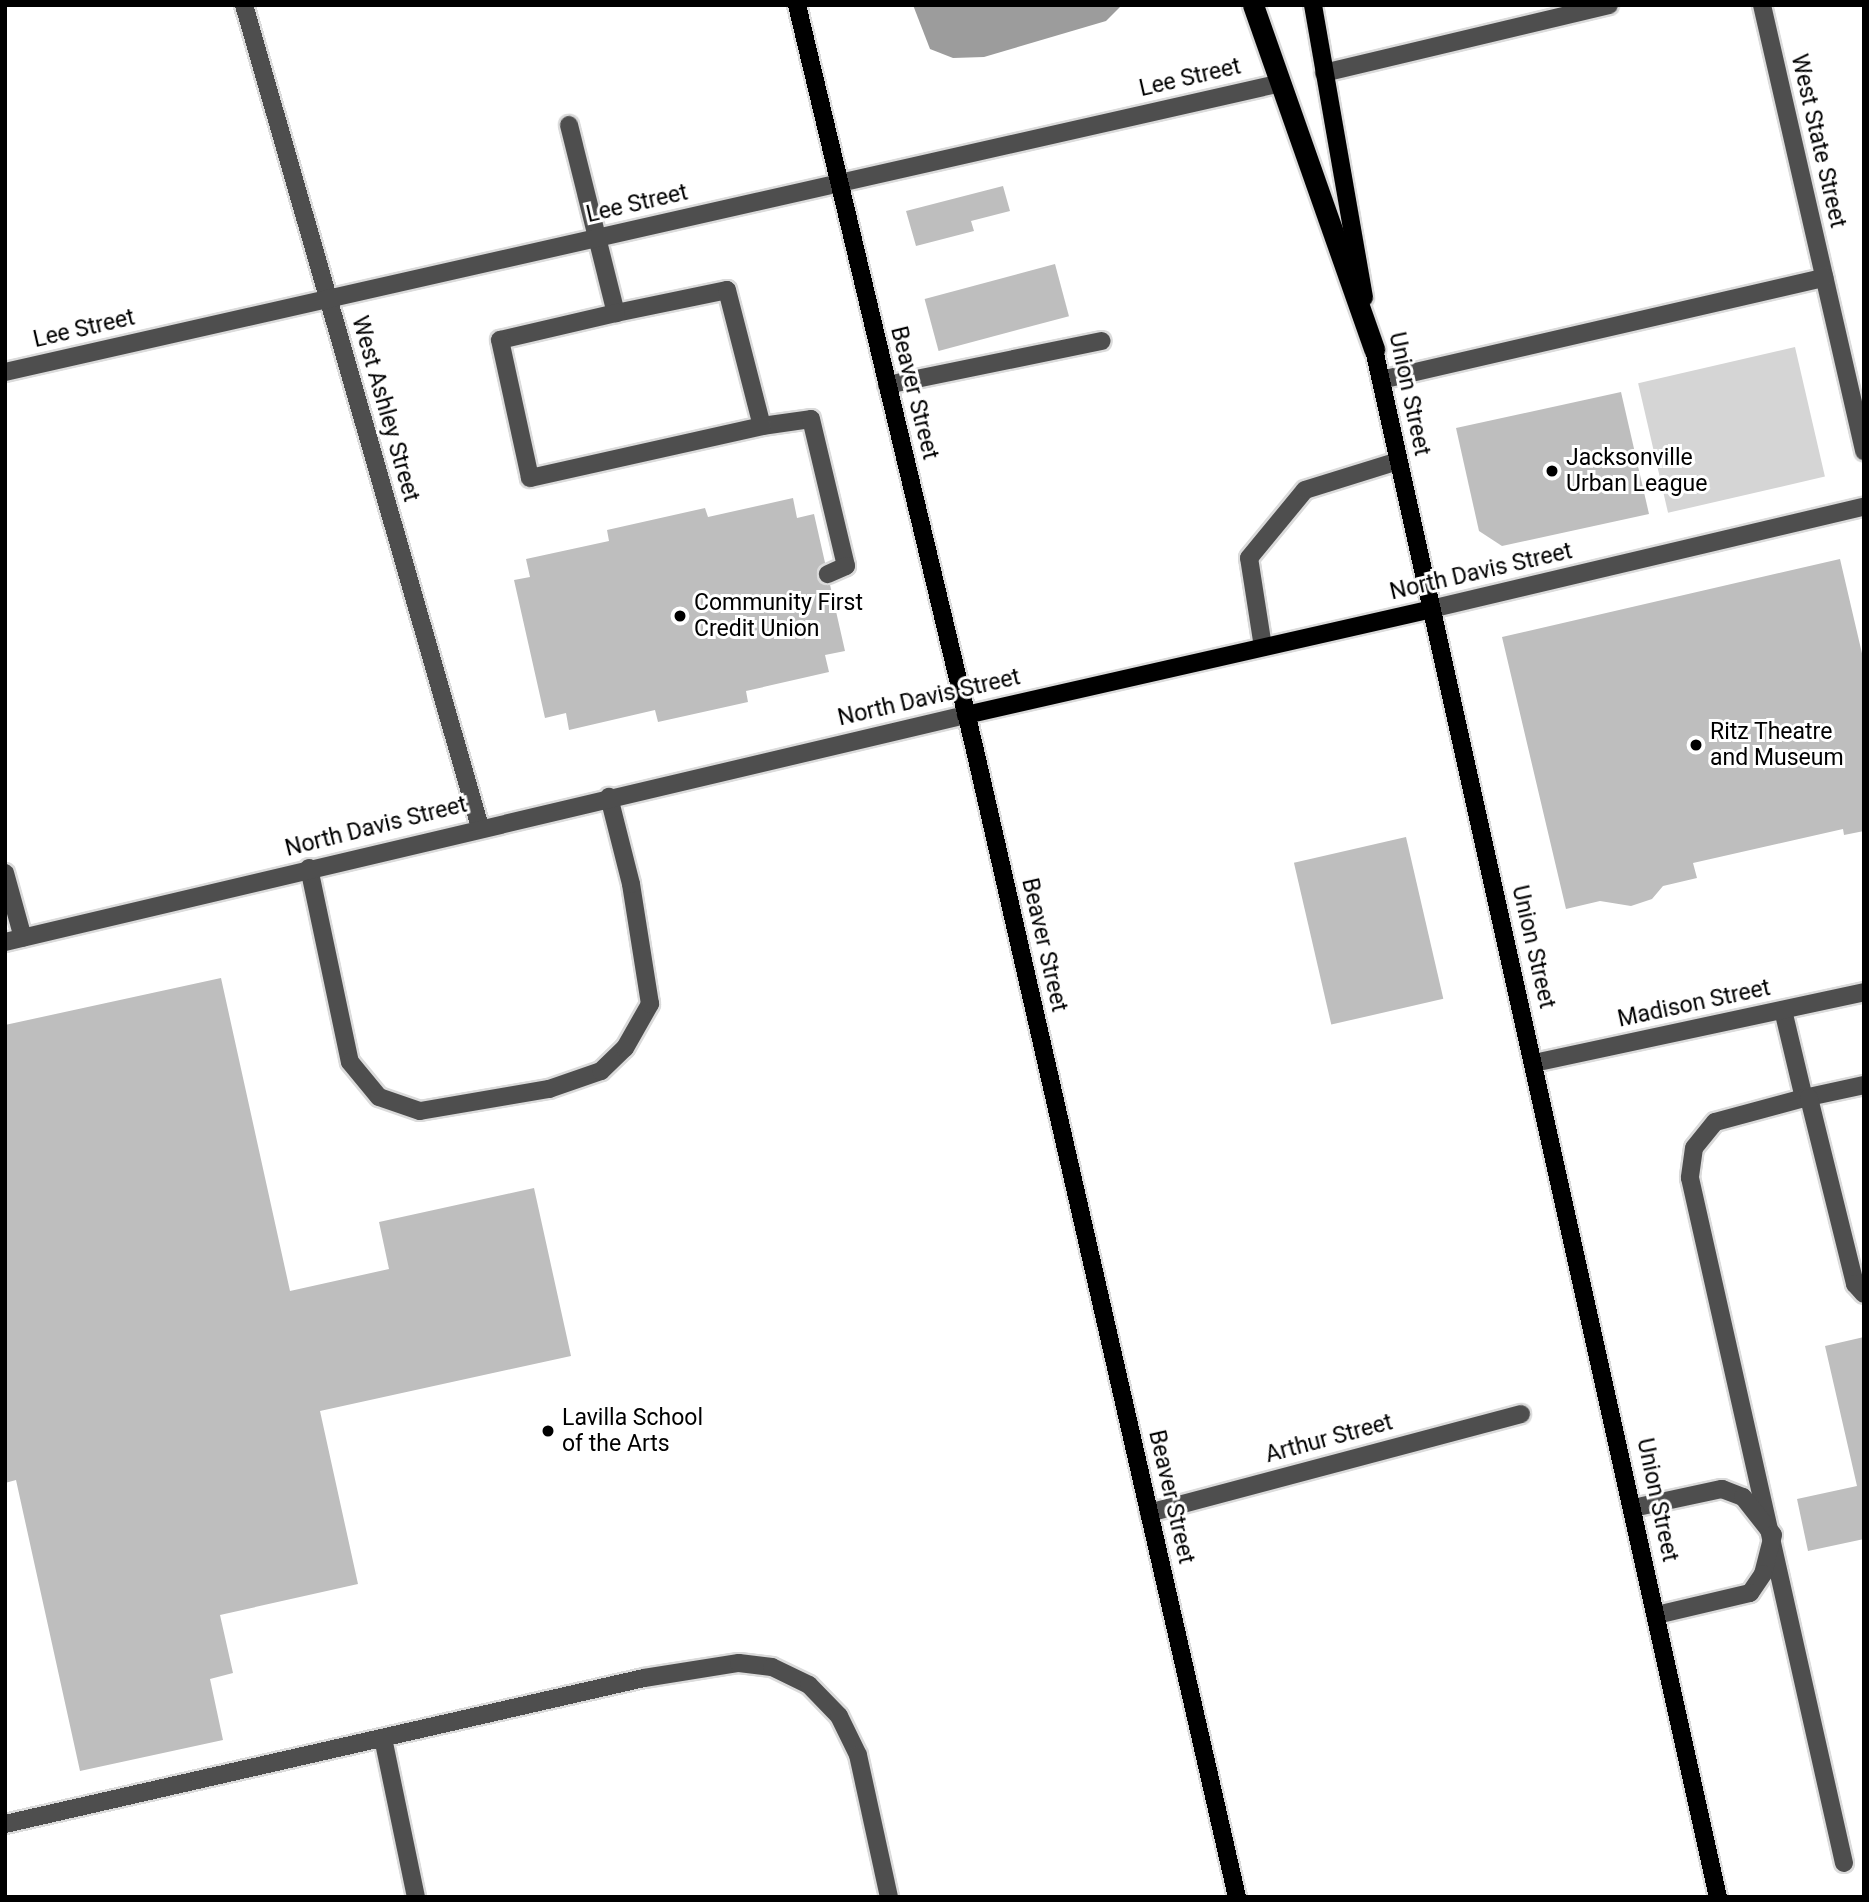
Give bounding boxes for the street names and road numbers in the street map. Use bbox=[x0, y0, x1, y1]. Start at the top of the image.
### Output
street label: West State Street bbox=[1785, 52, 1851, 230]
street label: Lee Street bbox=[1137, 53, 1243, 103]
street label: Lee Street bbox=[584, 179, 690, 229]
street label: Lee Street bbox=[31, 304, 137, 354]
street label: West Ashley Street bbox=[345, 313, 425, 505]
street label: Beaver Street bbox=[884, 324, 944, 462]
street label: Union Street bbox=[1382, 330, 1436, 458]
street label: North Davis Street bbox=[1387, 538, 1575, 606]
street label: North Davis Street bbox=[835, 664, 1023, 732]
street label: North Davis Street bbox=[282, 791, 470, 863]
street label: Beaver Street bbox=[1015, 876, 1073, 1014]
street label: Union Street bbox=[1505, 883, 1561, 1011]
street label: Madison Street bbox=[1615, 974, 1773, 1034]
street label: Arthur Street bbox=[1262, 1409, 1396, 1469]
street label: Beaver Street bbox=[1142, 1428, 1200, 1566]
street label: Union Street bbox=[1630, 1436, 1684, 1564]

